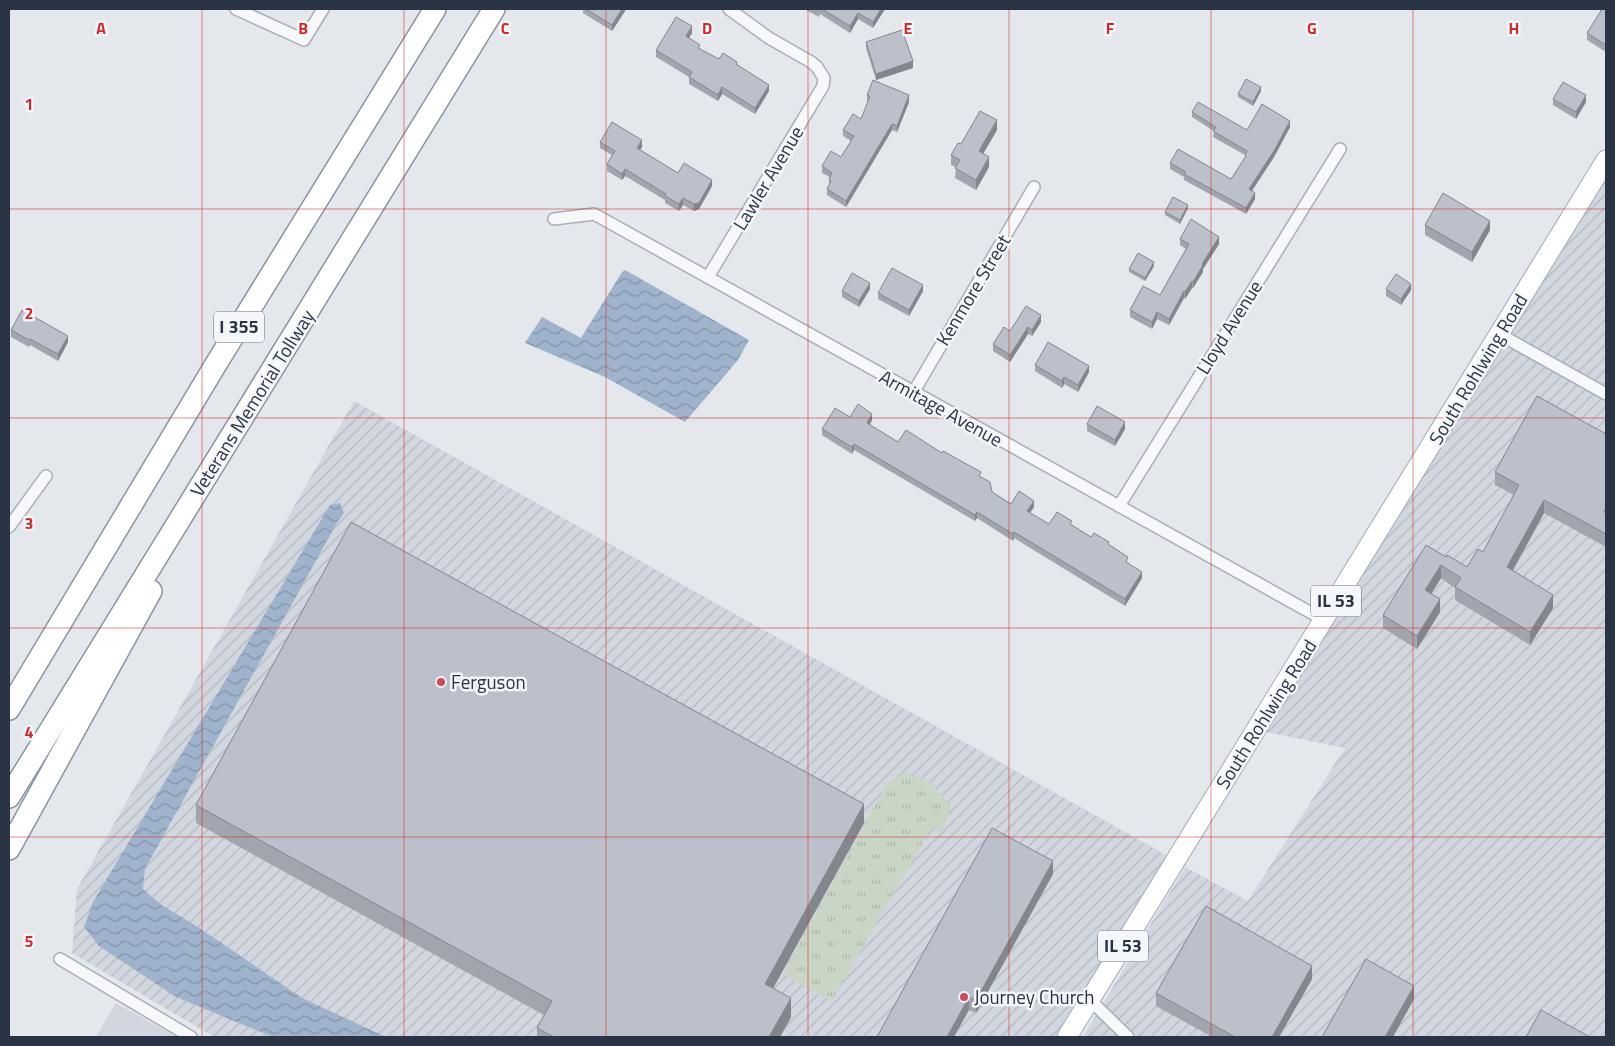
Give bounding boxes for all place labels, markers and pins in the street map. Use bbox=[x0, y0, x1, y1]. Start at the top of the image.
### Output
place label: Ferguson bbox=[451, 667, 526, 696]
marker: Ferguson bbox=[435, 676, 447, 688]
place label: Journey Church bbox=[974, 982, 1095, 1011]
marker: Journey Church bbox=[958, 991, 970, 1003]

